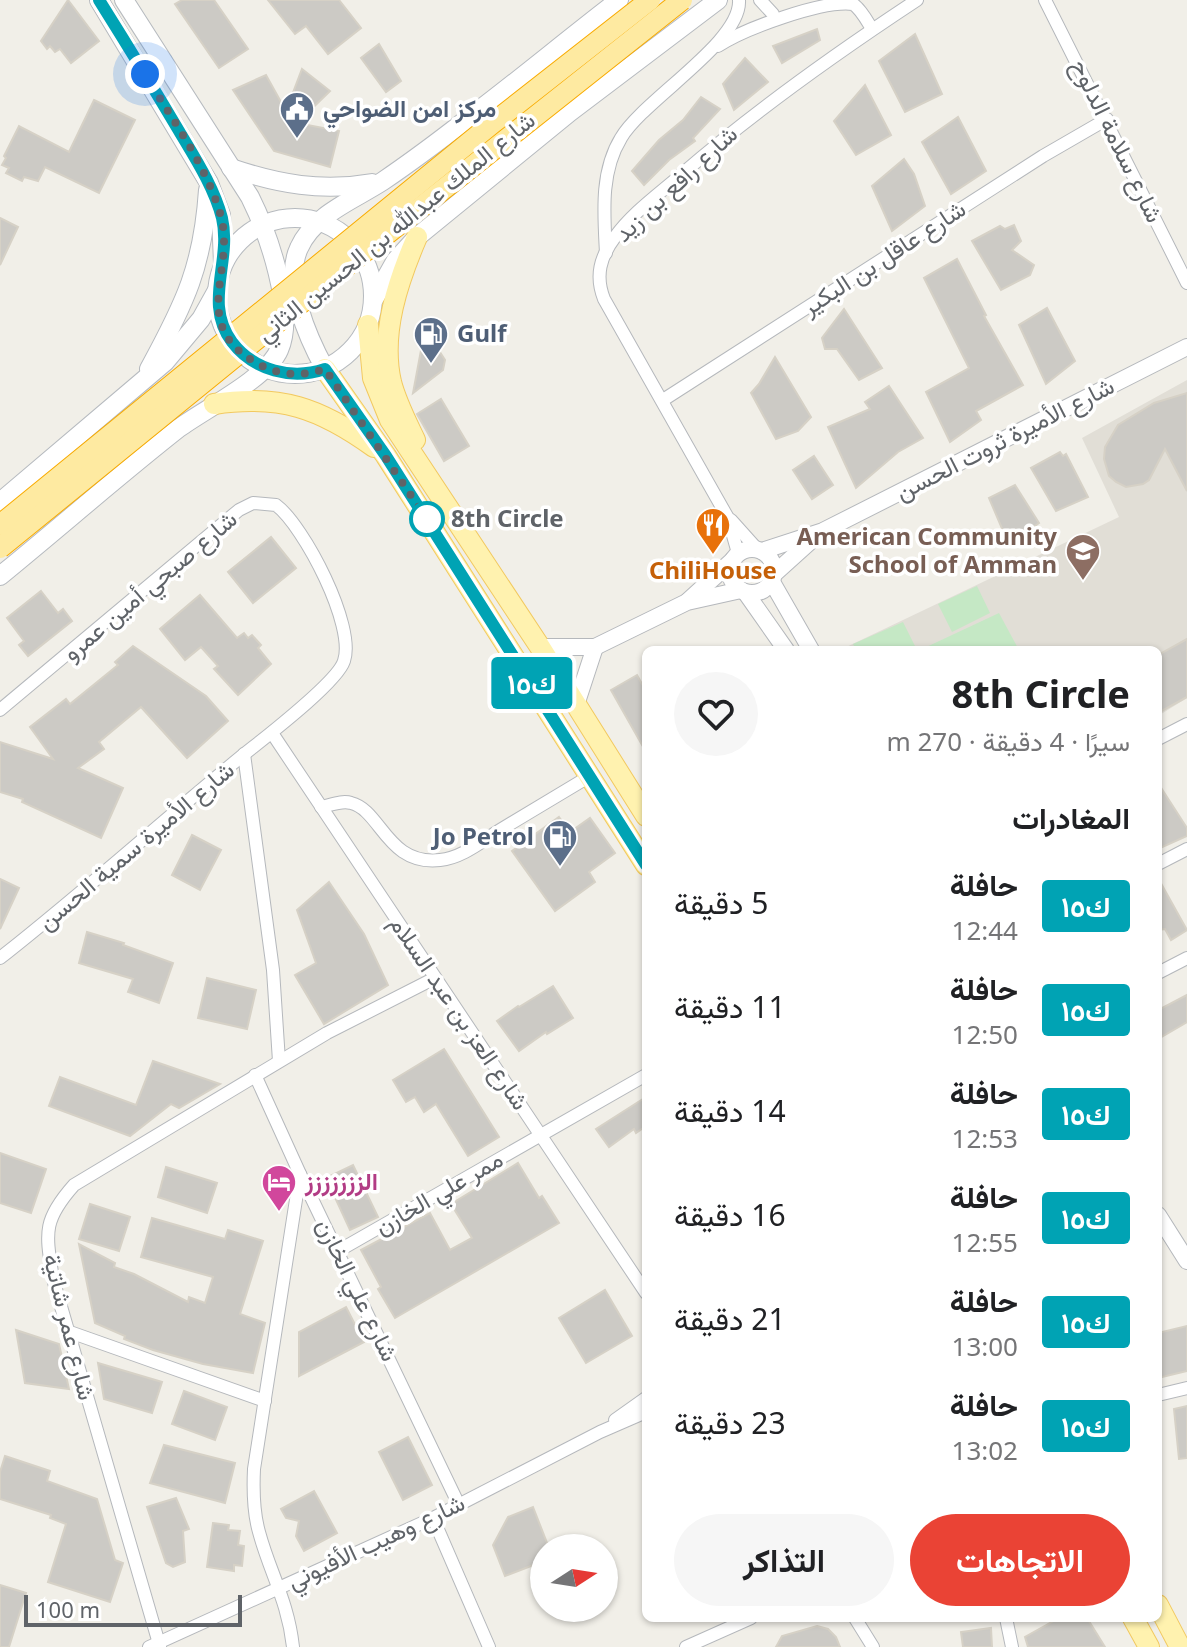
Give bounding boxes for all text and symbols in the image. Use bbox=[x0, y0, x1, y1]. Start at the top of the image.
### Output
street label: شارع سلامة الدلوح bbox=[1064, 53, 1172, 228]
your location bbox=[125, 54, 165, 94]
public building icon: مركز امن الضواحي bbox=[278, 90, 316, 140]
place label: مركز امن الضواحي bbox=[323, 91, 496, 129]
street label: شارع الملك عبدالله بن الحسين الثاني bbox=[249, 103, 544, 352]
street label: شارع رافع بن زيد bbox=[606, 117, 745, 250]
street label: شارع عاقل بن البكير bbox=[794, 191, 972, 323]
fuel station icon: Gulf bbox=[412, 315, 450, 365]
place label: Gulf bbox=[457, 316, 508, 349]
street label: شارع الأميرة ثروت الحسن bbox=[889, 368, 1120, 508]
place label: 8th Circle bbox=[451, 501, 564, 534]
street label: شارع صبحي أمين عمرو bbox=[55, 502, 246, 671]
marker: 8th Circle bbox=[410, 502, 444, 536]
restaurant icon: ChiliHouse bbox=[694, 506, 732, 556]
place label: American Community School of Amman bbox=[796, 519, 1057, 580]
school or university icon: American Community School of Amman bbox=[1064, 532, 1102, 582]
place label: ChiliHouse bbox=[649, 553, 777, 586]
line badge: ك١٥ bbox=[486, 657, 578, 709]
text: ك١٥ bbox=[507, 664, 557, 702]
text: 8th Circle bbox=[952, 667, 1130, 719]
button: heart bbox=[674, 672, 758, 756]
text: سيرًا · 4 دقيقة · 270 m bbox=[886, 723, 1130, 759]
street label: شارع الأميرة سمية الحسن bbox=[30, 753, 241, 938]
text: المغادرات bbox=[1012, 797, 1130, 838]
fuel station icon: Jo Petrol bbox=[541, 818, 579, 868]
place label: Jo Petrol bbox=[431, 819, 534, 852]
text: حافلة bbox=[950, 864, 1018, 905]
text: 5 دقيقة bbox=[674, 882, 768, 923]
text: ك١٥ bbox=[1061, 887, 1111, 925]
street label: شارع العز بن عبد السلام bbox=[382, 908, 538, 1117]
text: 12:44 bbox=[952, 912, 1018, 948]
text: حافلة bbox=[950, 968, 1018, 1009]
text: 11 دقيقة bbox=[674, 986, 786, 1027]
text: ك١٥ bbox=[1061, 991, 1111, 1029]
text: 12:50 bbox=[952, 1016, 1018, 1052]
text: حافلة bbox=[950, 1072, 1018, 1113]
text: 14 دقيقة bbox=[674, 1090, 786, 1131]
text: ك١٥ bbox=[1061, 1095, 1111, 1133]
text: 12:53 bbox=[952, 1120, 1018, 1156]
street label: ممر علي الخازن bbox=[368, 1142, 510, 1245]
hotel icon: الززززززز bbox=[260, 1163, 298, 1213]
place label: الززززززز bbox=[304, 1164, 378, 1197]
text: حافلة bbox=[950, 1176, 1018, 1217]
text: 16 دقيقة bbox=[674, 1194, 786, 1235]
text: ك١٥ bbox=[1061, 1199, 1111, 1237]
street label: شارع علي الخازن bbox=[306, 1212, 407, 1368]
text: 12:55 bbox=[952, 1224, 1018, 1260]
street label: شارع عمر شاتية bbox=[35, 1250, 105, 1404]
text: حافلة bbox=[950, 1280, 1018, 1321]
text: 21 دقيقة bbox=[674, 1298, 786, 1339]
text: ك١٥ bbox=[1061, 1303, 1111, 1341]
text: 13:00 bbox=[952, 1328, 1018, 1364]
text: حافلة bbox=[950, 1384, 1018, 1425]
text: 23 دقيقة bbox=[674, 1402, 786, 1443]
text: ك١٥ bbox=[1061, 1407, 1111, 1445]
text: 13:02 bbox=[952, 1432, 1018, 1468]
street label: شارع وهيب الأفيوني bbox=[281, 1485, 471, 1600]
button: التذاكر bbox=[674, 1514, 894, 1606]
button: الاتجاهات bbox=[910, 1514, 1130, 1606]
north arrow bbox=[530, 1534, 618, 1622]
map controls bbox=[530, 1534, 618, 1622]
scale bar bbox=[24, 1591, 242, 1627]
text: 100 m bbox=[36, 1594, 100, 1624]

